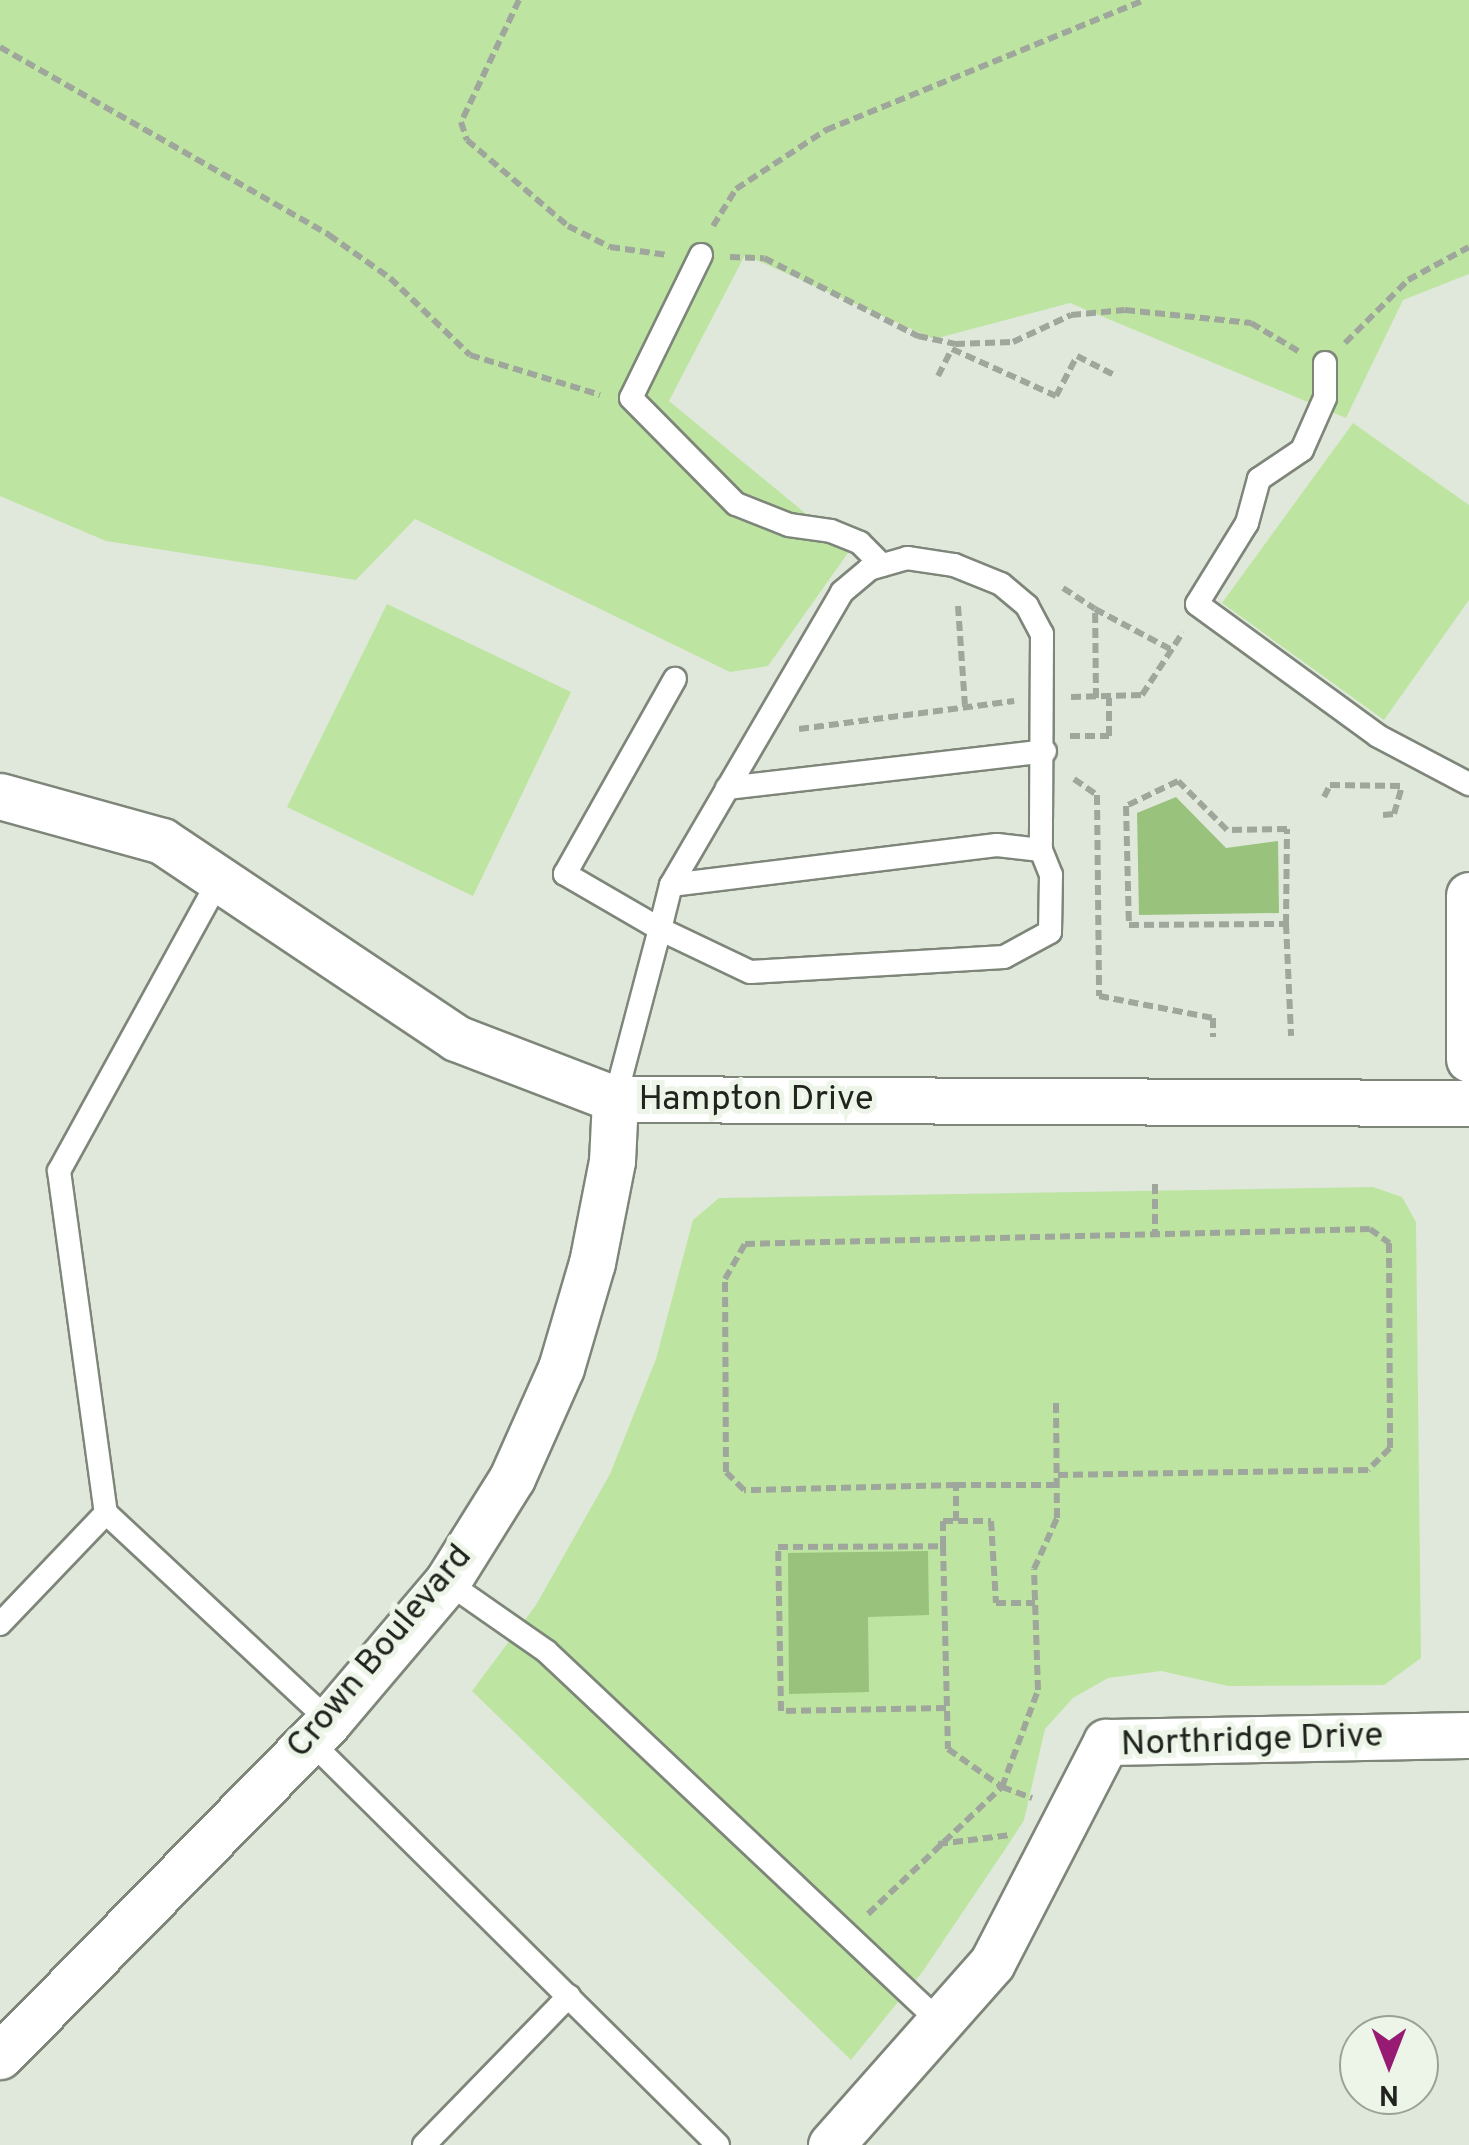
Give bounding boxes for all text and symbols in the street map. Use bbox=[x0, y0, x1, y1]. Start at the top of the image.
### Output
street label: Hampton Drive bbox=[639, 1079, 873, 1121]
street label: Crown Boulevard bbox=[278, 1537, 482, 1767]
street label: Northridge Drive bbox=[1120, 1715, 1384, 1767]
north arrow bbox=[1339, 2015, 1439, 2115]
text: N bbox=[1379, 2075, 1399, 2111]

